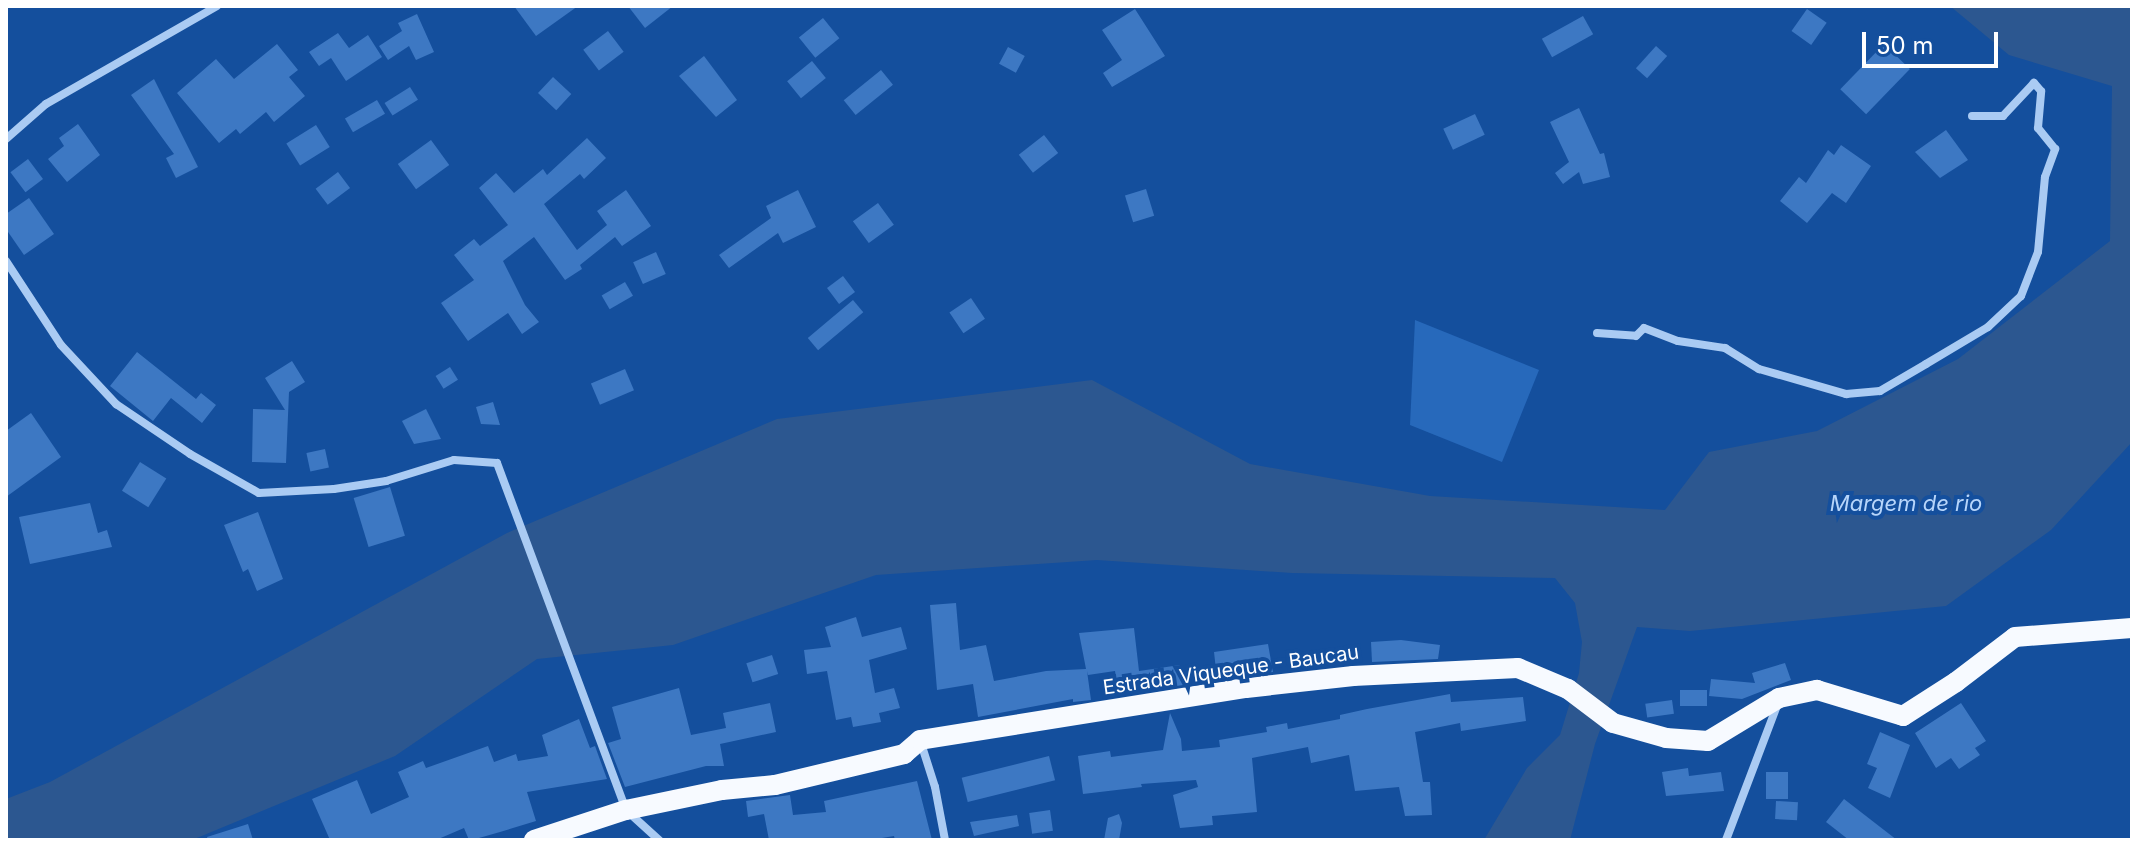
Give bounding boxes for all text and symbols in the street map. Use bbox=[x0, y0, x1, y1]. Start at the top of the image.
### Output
scale bar bbox=[1866, 16, 2002, 66]
text: 50 m bbox=[1876, 31, 1934, 60]
water label: Margem de rio bbox=[1830, 491, 1982, 517]
street label: Estrada Viqueque - Baucau bbox=[1101, 640, 1361, 700]

